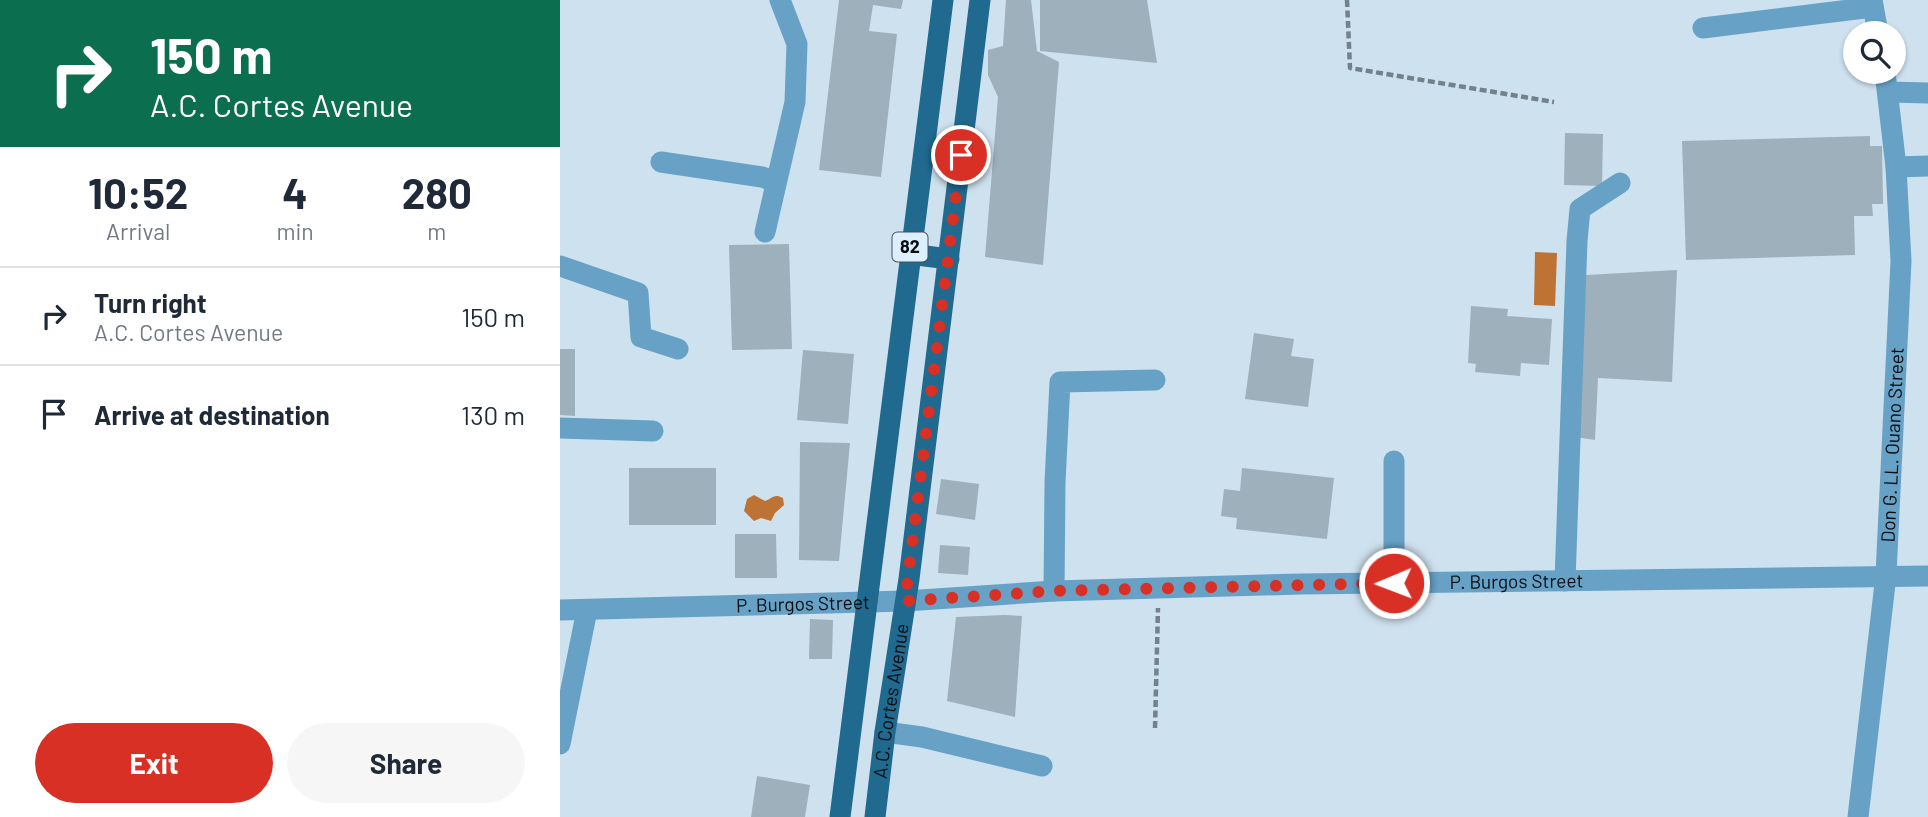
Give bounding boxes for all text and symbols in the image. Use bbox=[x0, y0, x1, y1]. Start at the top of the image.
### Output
map controls bbox=[1843, 21, 1906, 84]
button: search bbox=[1843, 21, 1906, 84]
text: 150 m bbox=[150, 25, 272, 84]
icon: right bbox=[35, 28, 126, 119]
text: A.C. Cortes Avenue bbox=[150, 85, 413, 123]
pin bbox=[931, 125, 991, 185]
icon: arrive bbox=[942, 136, 980, 174]
text: 10:52 bbox=[88, 167, 188, 217]
text: 4 bbox=[282, 167, 308, 217]
text: 280 bbox=[402, 167, 472, 217]
text: Arrival bbox=[106, 217, 170, 245]
text: min bbox=[276, 217, 314, 245]
text: m bbox=[427, 217, 446, 245]
road number: 82 bbox=[892, 232, 928, 262]
text: Turn right bbox=[94, 287, 207, 318]
icon: right bbox=[35, 297, 73, 335]
text: 150 m bbox=[461, 301, 525, 332]
text: A.C. Cortes Avenue bbox=[94, 318, 283, 346]
street label: Don G. LL. Ouano Street bbox=[1876, 347, 1908, 543]
icon: arrive bbox=[35, 395, 73, 433]
text: Arrive at destination bbox=[94, 399, 330, 430]
text: 130 m bbox=[461, 399, 525, 430]
position arrow bbox=[1357, 546, 1431, 620]
street label: P. Burgos Street bbox=[1449, 568, 1583, 593]
street label: P. Burgos Street bbox=[736, 590, 870, 616]
street label: A.C. Cortes Avenue bbox=[868, 622, 913, 780]
button: Exit bbox=[35, 723, 273, 803]
button: Share bbox=[287, 723, 525, 803]

